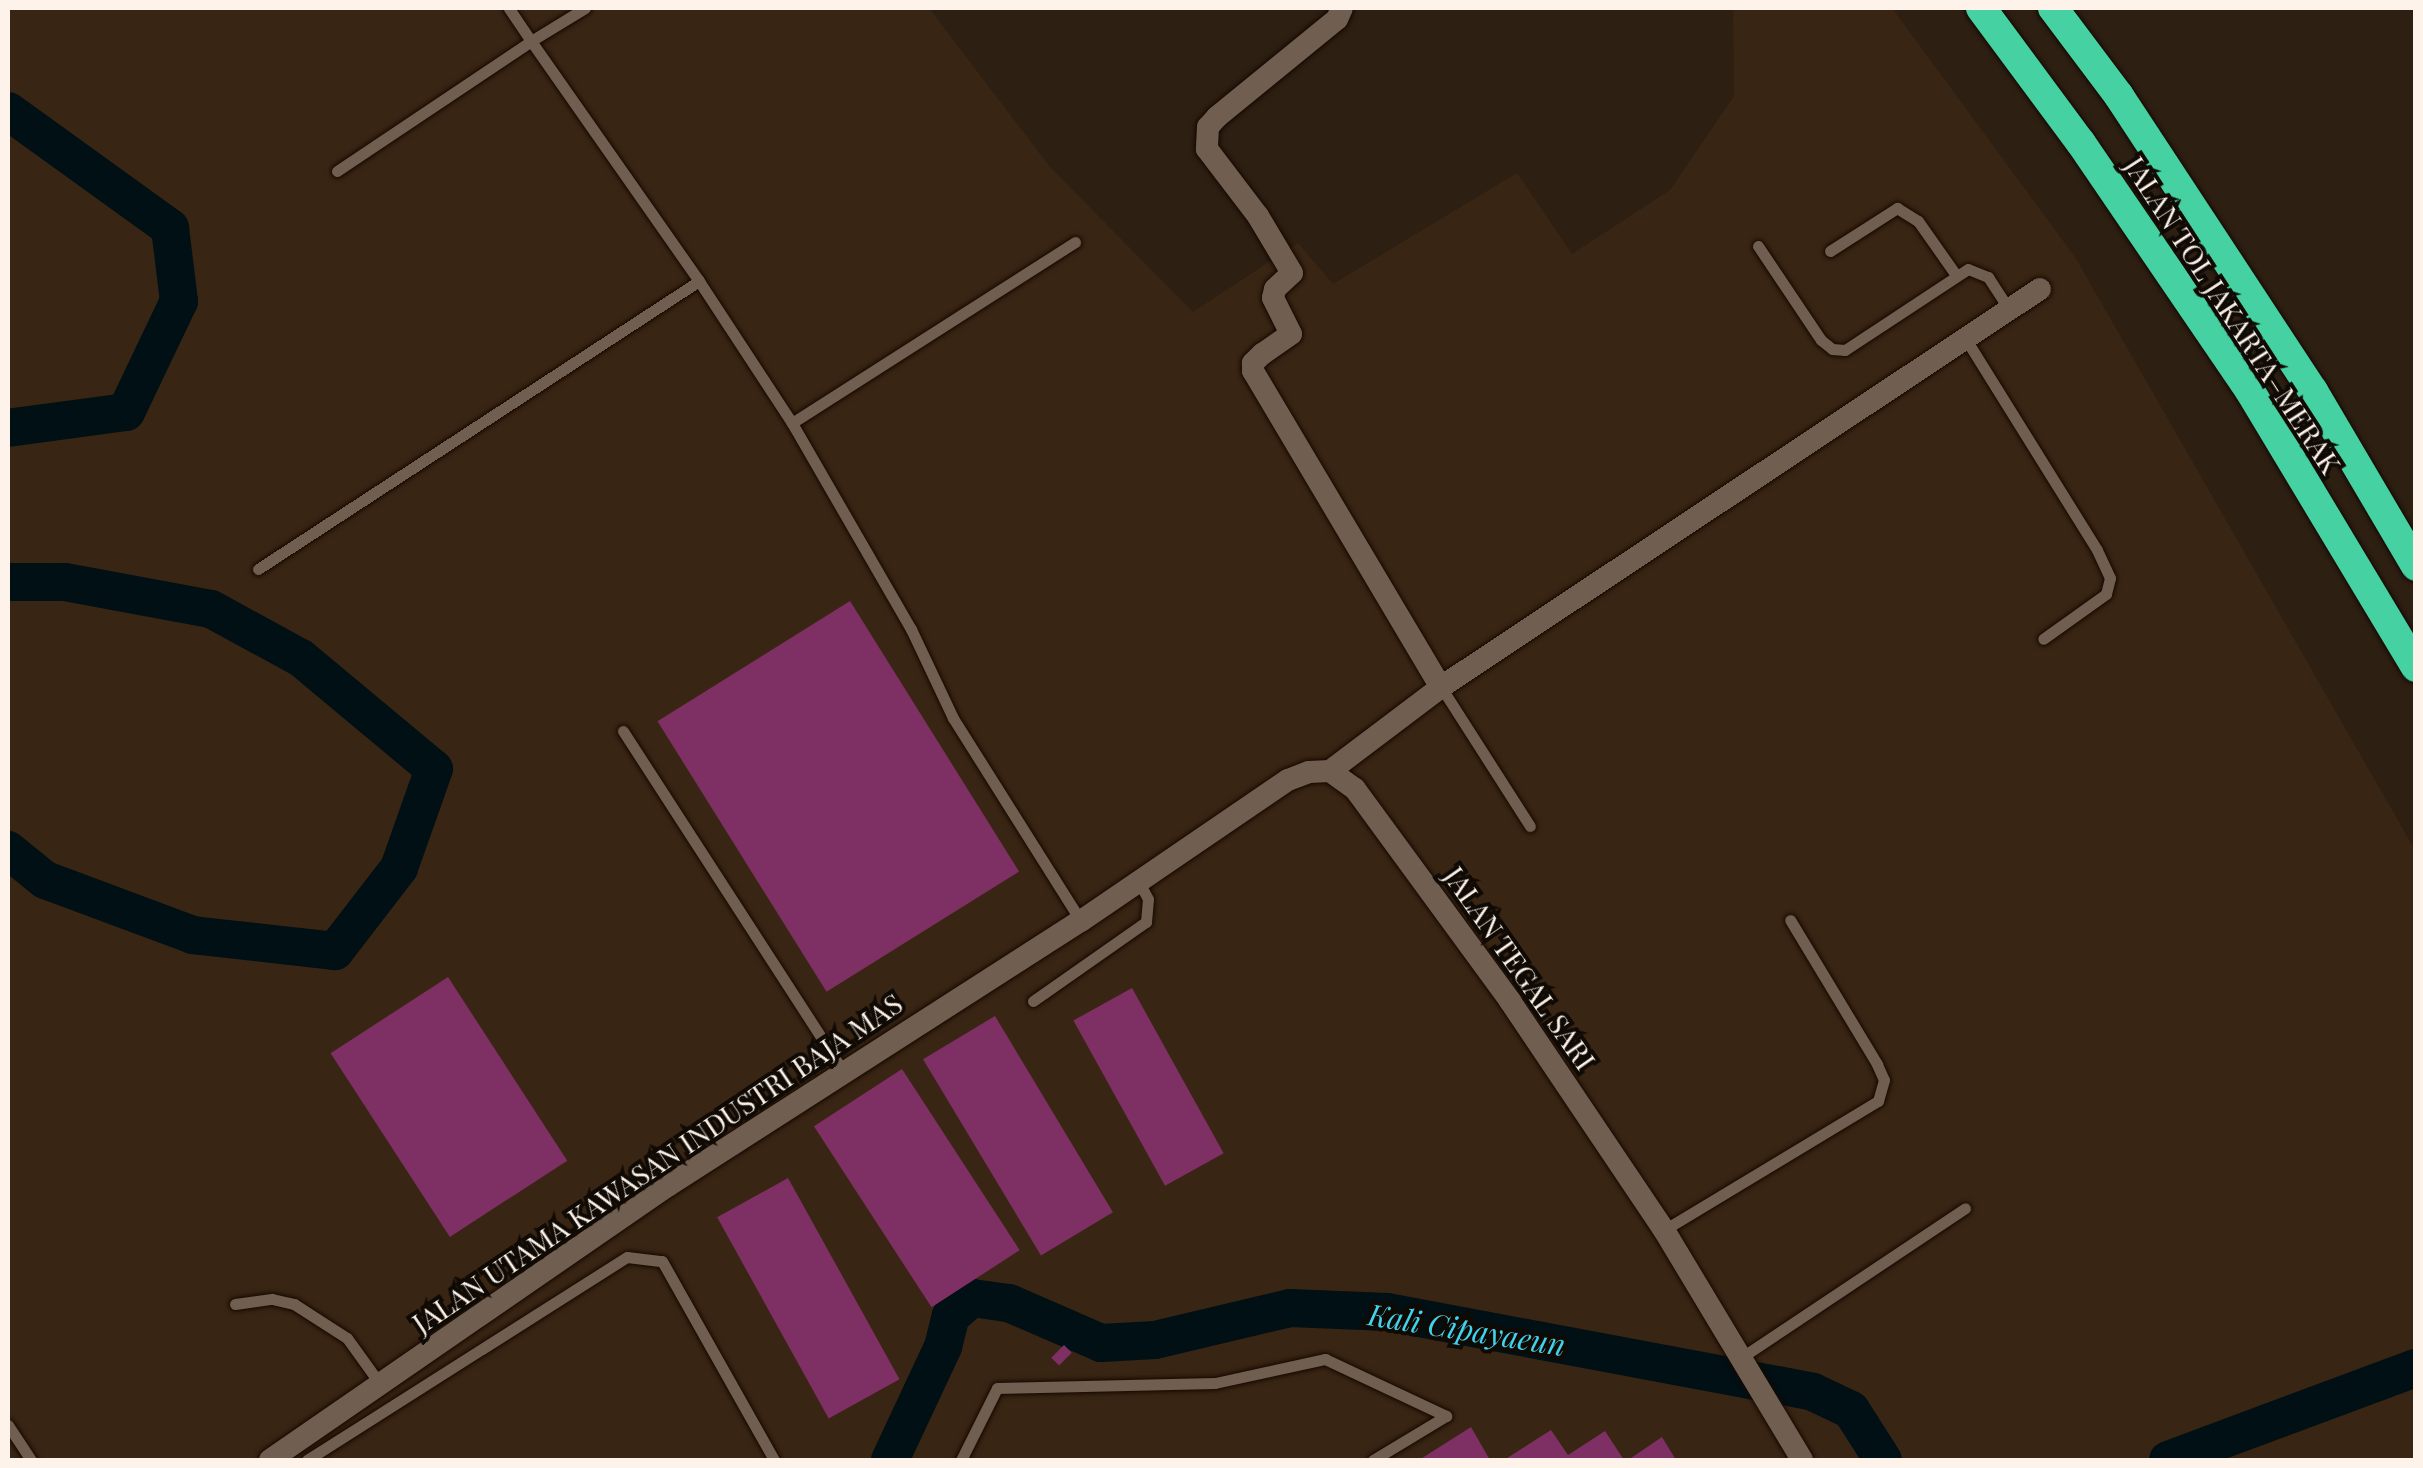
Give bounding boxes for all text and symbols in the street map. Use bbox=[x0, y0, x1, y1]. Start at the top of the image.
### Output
street label: JALAN TOL JAKARTA–MERAK bbox=[2118, 150, 2348, 480]
street label: JALAN TEGAL SARI bbox=[1437, 860, 1603, 1076]
street label: JALAN UTAMA KAWASAN INDUSTRI BAJA MAS bbox=[406, 986, 908, 1340]
water label: Kali Cipayaeun bbox=[1366, 1296, 1568, 1362]

